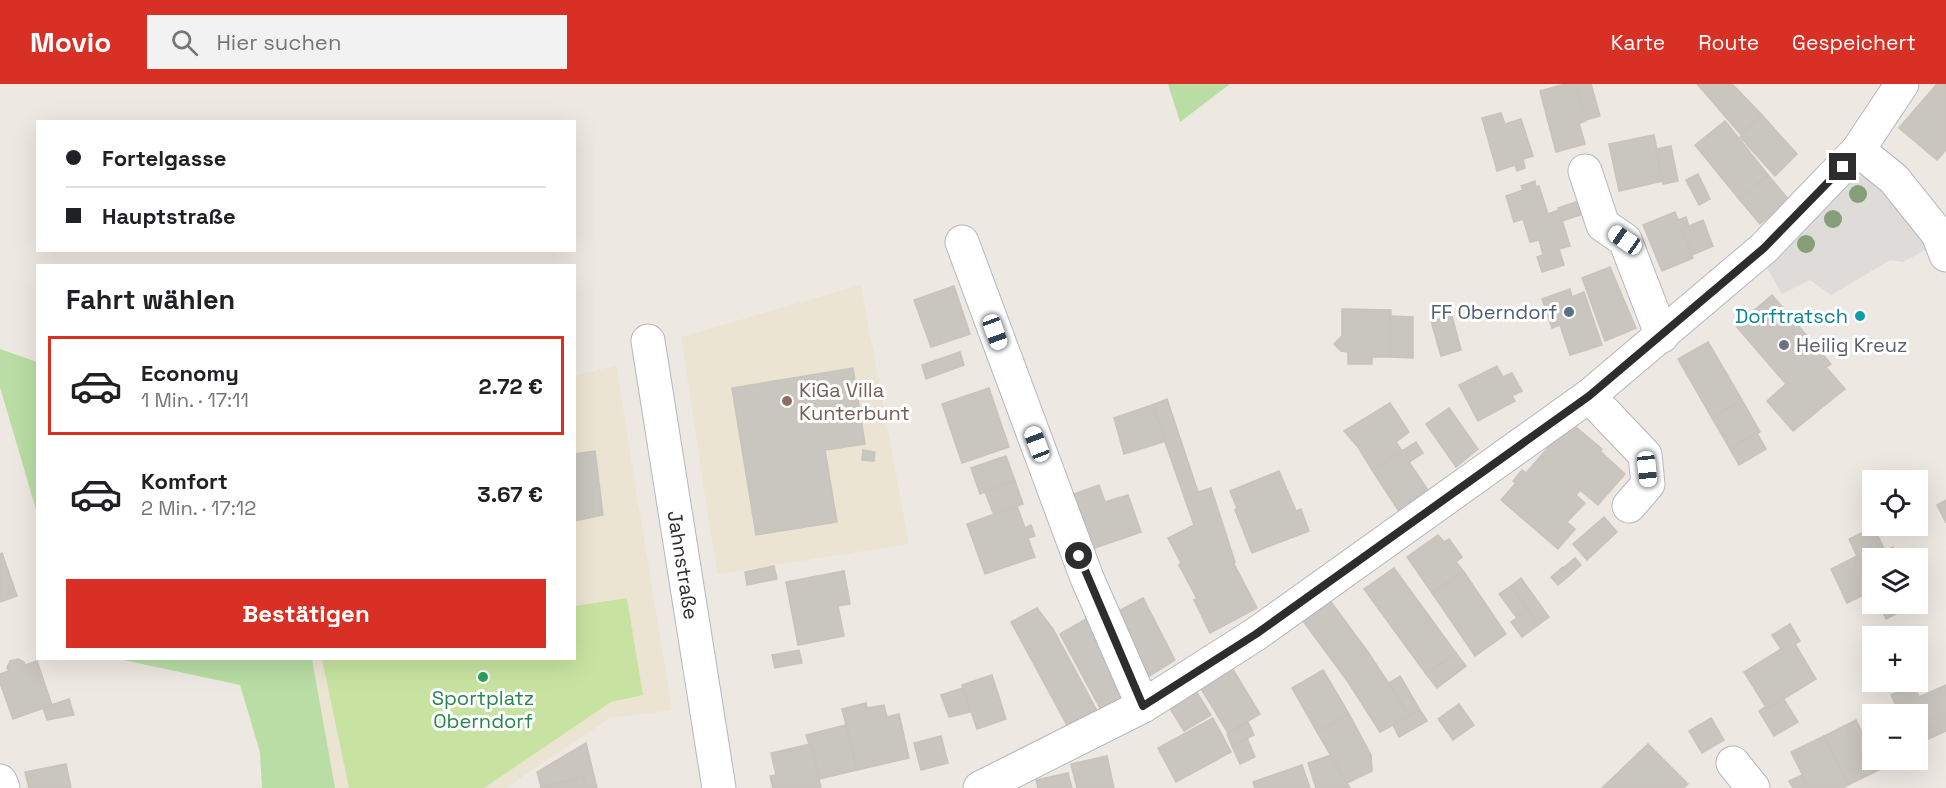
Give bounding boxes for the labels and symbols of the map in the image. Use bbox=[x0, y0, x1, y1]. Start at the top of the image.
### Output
route end bbox=[1829, 153, 1856, 180]
car bbox=[1605, 222, 1645, 258]
place label: FF Oberndorf bbox=[1431, 299, 1557, 325]
place label: Dorftratsch bbox=[1735, 303, 1848, 329]
marker: FF Oberndorf bbox=[1562, 305, 1576, 319]
marker: Dorftratsch bbox=[1853, 309, 1867, 323]
car bbox=[980, 312, 1010, 352]
place label: Heilig Kreuz bbox=[1796, 332, 1908, 358]
marker: Heilig Kreuz bbox=[1777, 338, 1791, 352]
place label: KiGa Villa Kunterbunt bbox=[799, 377, 910, 426]
marker: KiGa Villa Kunterbunt bbox=[780, 394, 794, 408]
car bbox=[1022, 424, 1052, 464]
car bbox=[1636, 450, 1658, 488]
street label: Jahnstraße bbox=[662, 509, 704, 621]
route start bbox=[1065, 542, 1092, 569]
marker: Sportplatz Oberndorf bbox=[476, 670, 490, 684]
place label: Sportplatz Oberndorf bbox=[432, 685, 534, 734]

